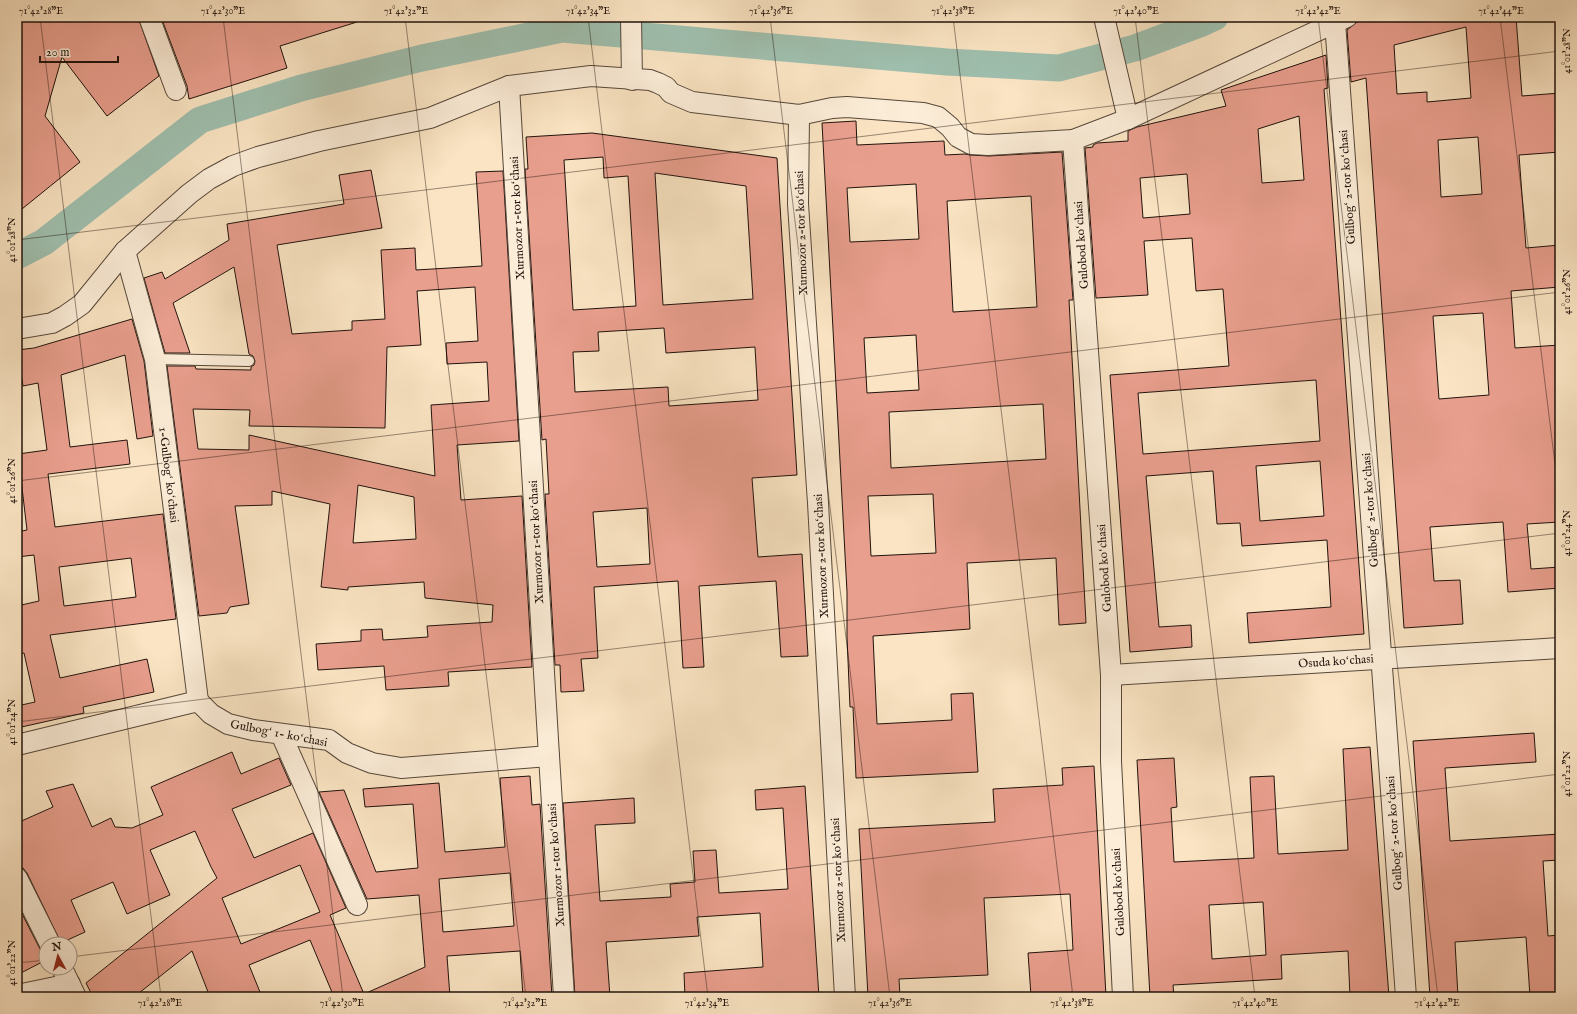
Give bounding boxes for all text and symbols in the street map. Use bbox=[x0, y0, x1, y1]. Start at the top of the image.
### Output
text: 71°42'28"E bbox=[19, 5, 63, 18]
text: 71°42'30"E bbox=[201, 5, 245, 18]
text: 71°42'32"E bbox=[384, 5, 428, 18]
text: 71°42'34"E bbox=[566, 5, 610, 18]
text: 71°42'36"E bbox=[749, 5, 793, 18]
text: 71°42'38"E bbox=[931, 5, 975, 18]
text: 71°42'40"E bbox=[1113, 5, 1159, 18]
text: 71°42'42"E bbox=[1295, 5, 1341, 18]
text: 71°42'44"E bbox=[1478, 5, 1524, 18]
text: 41°01'28"N bbox=[1561, 28, 1574, 74]
scale bar bbox=[40, 38, 118, 64]
text: 20 m bbox=[46, 45, 69, 60]
street label: Gulbogʻ 2-tor koʻchasi bbox=[1336, 129, 1359, 245]
street label: Xurmozor 1-tor koʻchasi bbox=[507, 156, 528, 280]
street label: Xurmozor 2-tor koʻchasi bbox=[792, 170, 811, 296]
street label: Gulobod koʻchasi bbox=[1071, 200, 1092, 290]
text: 41°01'28"N bbox=[6, 217, 19, 263]
text: 41°01'26"N bbox=[1561, 269, 1574, 315]
street label: 1-Gulbogʻ koʻchasi bbox=[155, 426, 182, 524]
street label: Gulbogʻ 2-tor koʻchasi bbox=[1359, 452, 1382, 568]
text: 41°01'26"N bbox=[6, 458, 19, 504]
street label: Xurmozor 1-tor koʻchasi bbox=[526, 480, 547, 604]
street label: Xurmozor 2-tor koʻchasi bbox=[811, 493, 832, 619]
text: 41°01'24"N bbox=[1561, 509, 1574, 556]
street label: Gulobod koʻchasi bbox=[1094, 523, 1115, 613]
street label: Osuda koʻchasi bbox=[1298, 651, 1374, 672]
text: 41°01'24"N bbox=[6, 698, 19, 745]
street label: Gulbogʻ 1- koʻchasi bbox=[229, 717, 329, 750]
text: 41°01'22"N bbox=[1561, 751, 1574, 797]
street label: Gulbogʻ 2-tor koʻchasi bbox=[1383, 775, 1406, 891]
street label: Xurmozor 1-tor koʻchasi bbox=[545, 803, 568, 927]
street label: Xurmozor 2-tor koʻchasi bbox=[828, 817, 849, 943]
street label: Gulobod koʻchasi bbox=[1109, 847, 1128, 936]
north arrow bbox=[38, 936, 78, 976]
text: N bbox=[50, 939, 63, 955]
text: 41°01'22"N bbox=[6, 940, 19, 986]
text: 71°42'28"E bbox=[138, 997, 182, 1010]
text: 71°42'30"E bbox=[320, 997, 364, 1010]
text: 71°42'32"E bbox=[503, 997, 547, 1010]
text: 71°42'34"E bbox=[685, 997, 729, 1010]
text: 71°42'36"E bbox=[868, 997, 912, 1010]
text: 71°42'38"E bbox=[1050, 997, 1094, 1010]
text: 71°42'40"E bbox=[1232, 997, 1278, 1010]
text: 71°42'42"E bbox=[1414, 997, 1460, 1010]

